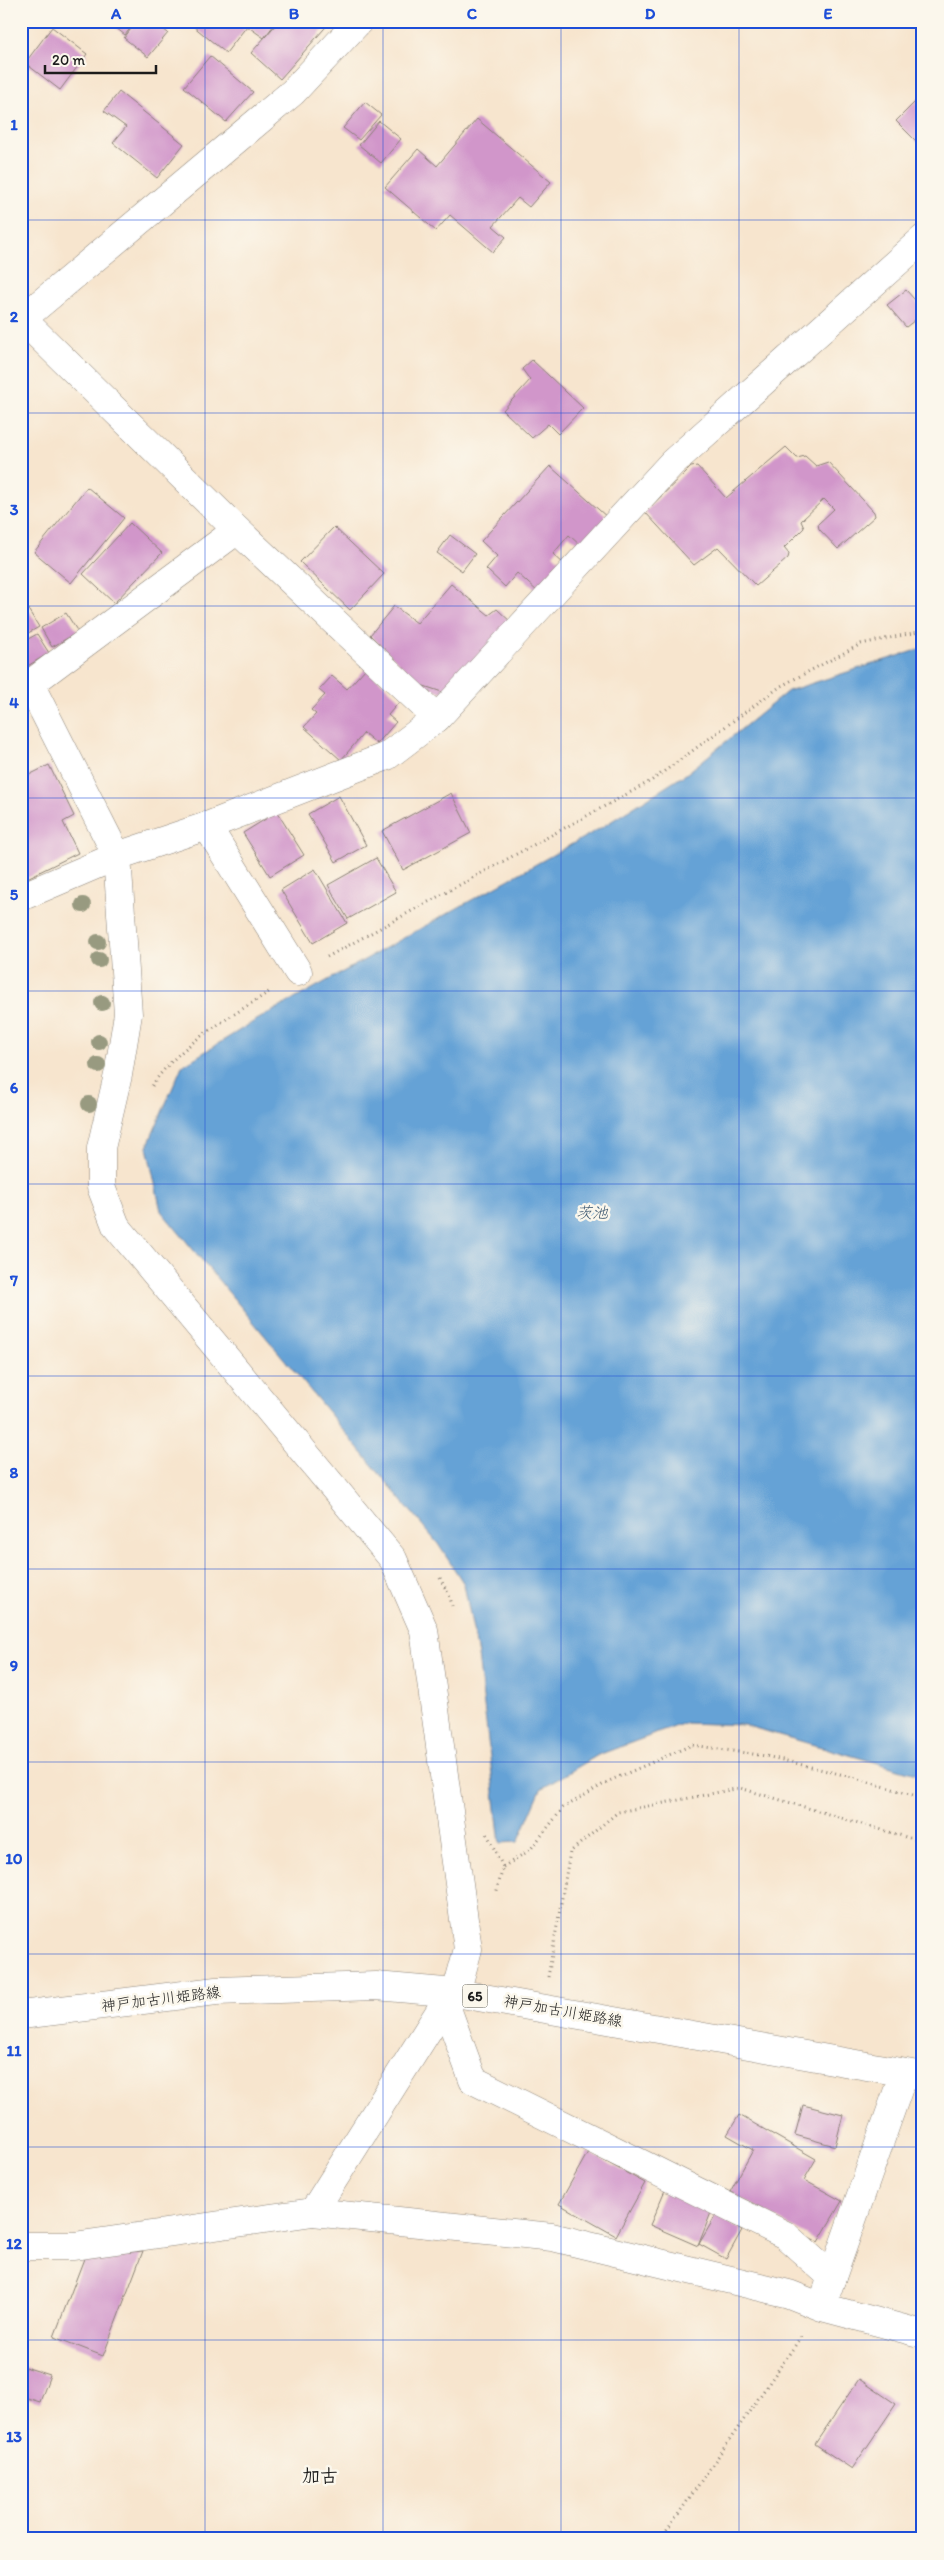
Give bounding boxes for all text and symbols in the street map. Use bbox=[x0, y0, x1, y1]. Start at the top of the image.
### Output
text: A bbox=[110, 4, 122, 23]
text: B bbox=[289, 4, 300, 23]
text: C bbox=[467, 4, 478, 23]
text: D bbox=[645, 4, 656, 23]
text: E bbox=[824, 4, 833, 23]
scale bar bbox=[45, 42, 156, 74]
text: 20 m bbox=[52, 51, 86, 69]
text: 1 bbox=[10, 115, 18, 134]
text: 2 bbox=[10, 307, 19, 326]
text: 3 bbox=[10, 500, 19, 519]
text: 4 bbox=[9, 693, 19, 712]
text: 5 bbox=[10, 885, 19, 904]
text: 6 bbox=[10, 1078, 19, 1097]
water label: 茨池 bbox=[576, 1203, 609, 1222]
text: 7 bbox=[9, 1271, 18, 1290]
text: 8 bbox=[10, 1463, 19, 1482]
text: 9 bbox=[10, 1656, 18, 1675]
text: 10 bbox=[5, 1849, 23, 1868]
street label: 神戸加古川姫路線 bbox=[100, 1983, 222, 2015]
road number: 65 bbox=[462, 1984, 488, 2008]
street label: 神戸加古川姫路線 bbox=[502, 1992, 624, 2030]
text: 11 bbox=[7, 2041, 22, 2060]
text: 12 bbox=[6, 2234, 23, 2253]
text: 13 bbox=[6, 2427, 22, 2446]
district label: 加古 bbox=[302, 2465, 338, 2487]

